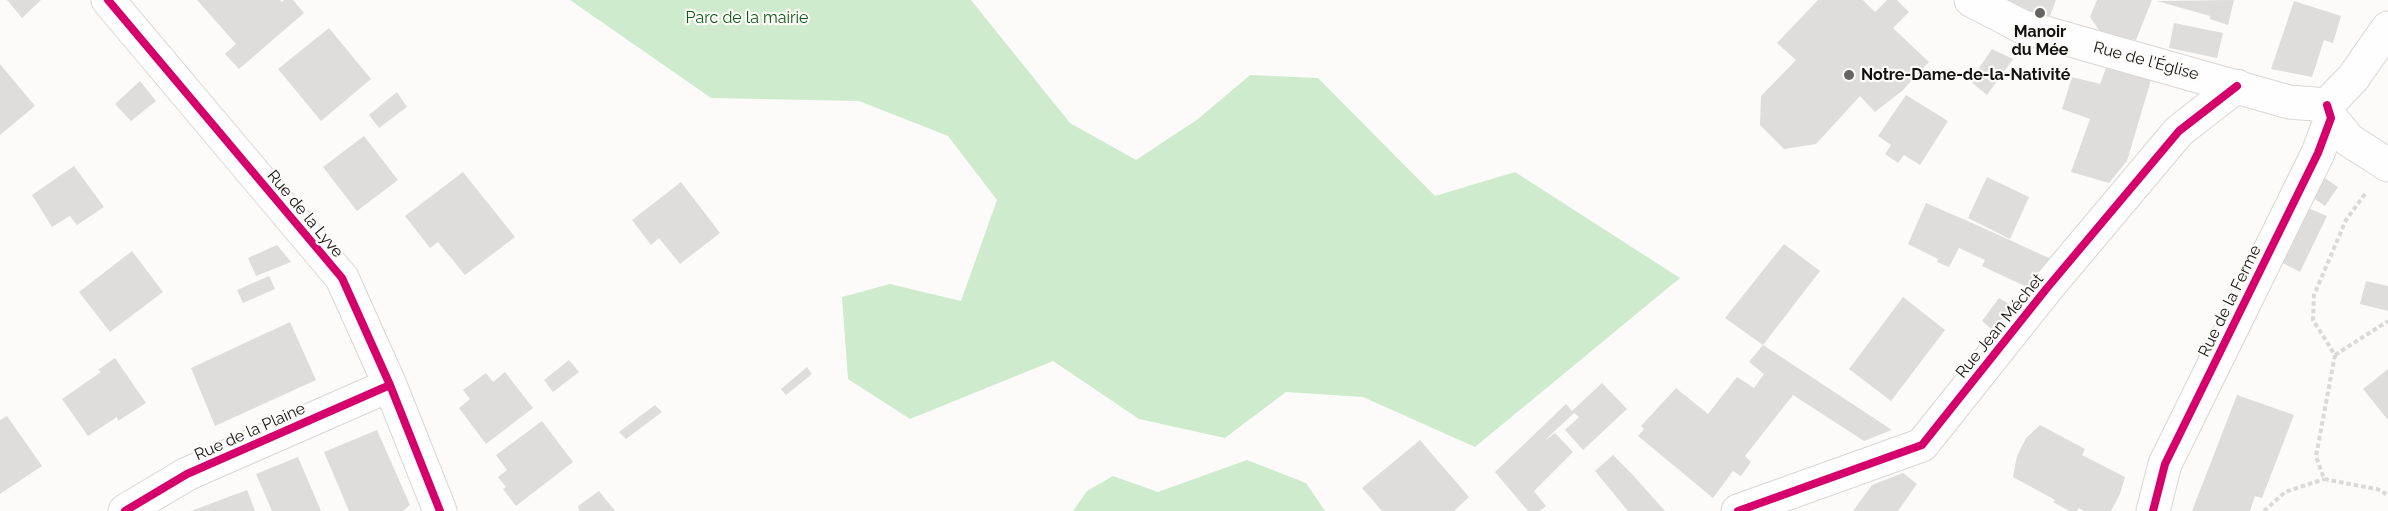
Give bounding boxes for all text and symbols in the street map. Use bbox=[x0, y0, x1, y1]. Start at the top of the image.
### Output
marker: Manoir du Mée bbox=[2033, 6, 2047, 20]
park label: Parc de la mairie bbox=[686, 8, 808, 28]
place label: Manoir du Mée bbox=[2012, 22, 2068, 60]
street label: Rue de l'Église bbox=[2091, 38, 2201, 84]
place label: Notre-Dame-de-la-Nativité bbox=[1861, 65, 2070, 85]
marker: Notre-Dame-de-la-Nativité bbox=[1842, 68, 1856, 82]
street label: Rue de la Lyve bbox=[263, 166, 347, 262]
street label: Rue de la Ferme bbox=[2195, 242, 2265, 360]
street label: Rue Jean Méchet bbox=[1952, 270, 2048, 382]
street label: Rue de la Plaine bbox=[192, 399, 308, 465]

